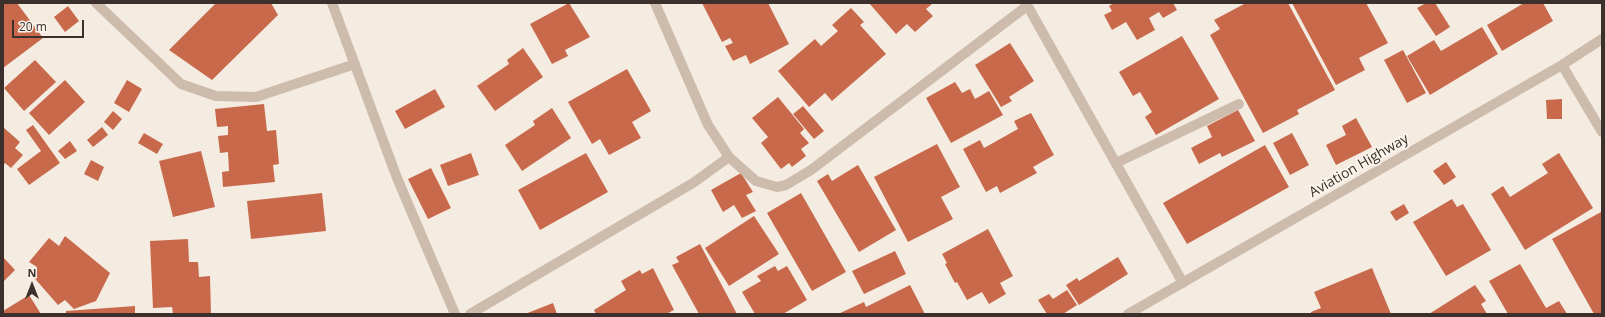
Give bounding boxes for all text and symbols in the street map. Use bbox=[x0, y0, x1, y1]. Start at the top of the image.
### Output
scale bar bbox=[14, 12, 86, 38]
text: 20 m bbox=[19, 18, 47, 35]
street label: Aviation Highway bbox=[1306, 131, 1412, 201]
north arrow bbox=[12, 265, 52, 305]
text: N bbox=[28, 265, 36, 280]

